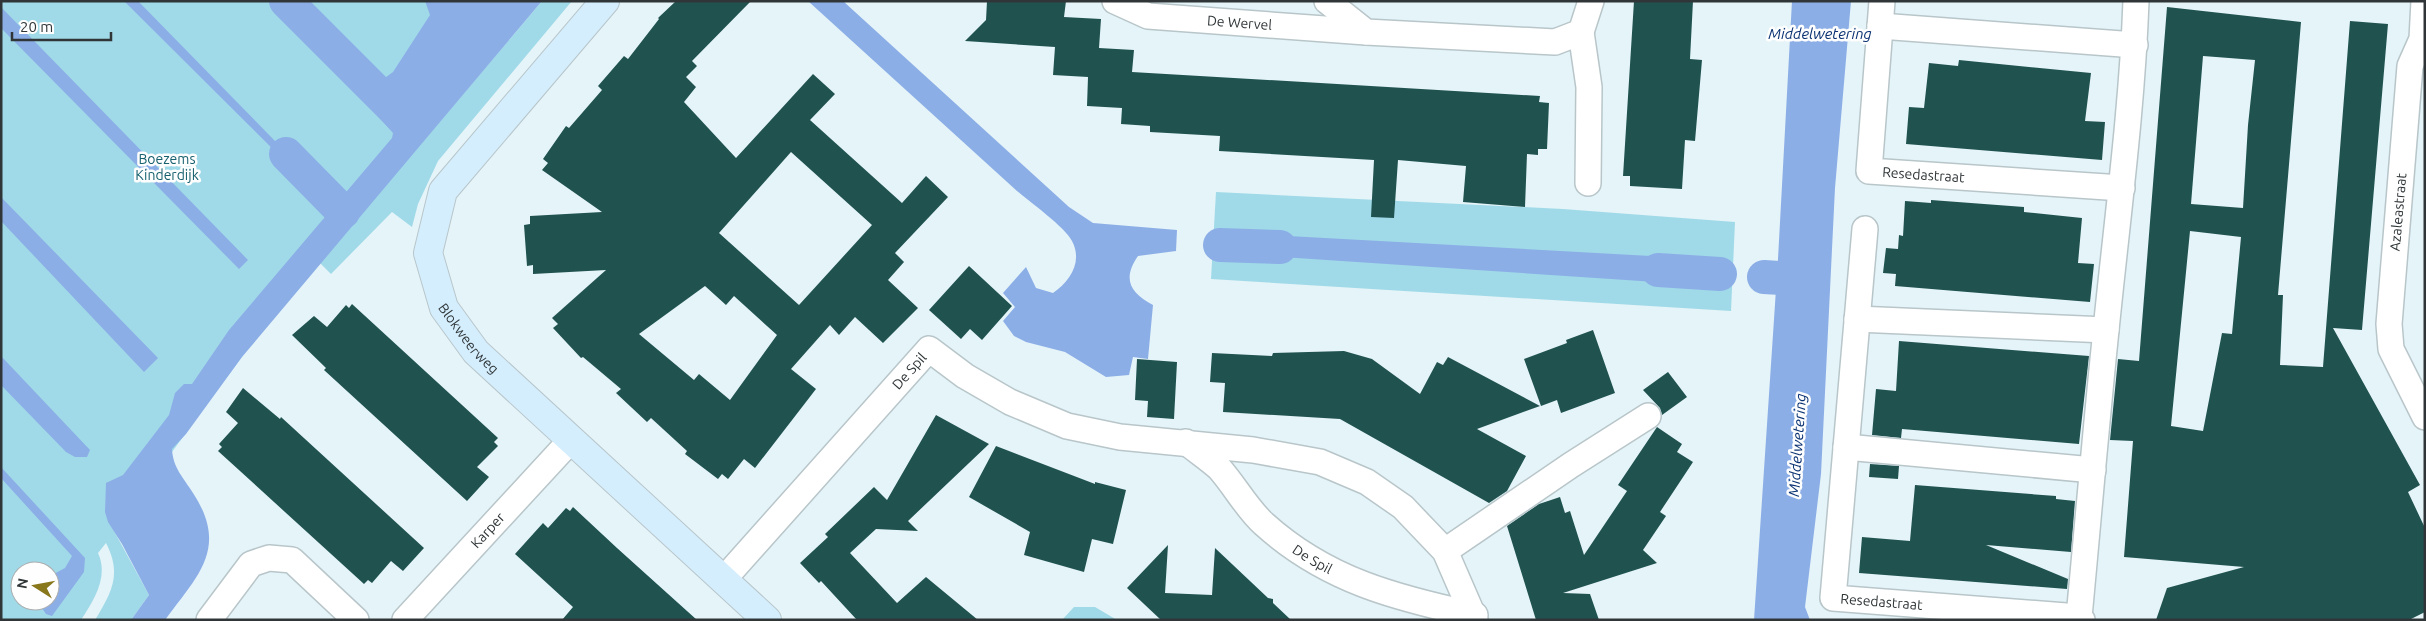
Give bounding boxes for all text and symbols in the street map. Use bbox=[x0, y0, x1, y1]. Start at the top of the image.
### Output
scale bar bbox=[12, 10, 111, 42]
street label: De Wervel bbox=[1206, 12, 1273, 33]
text: 20 m bbox=[20, 18, 53, 35]
water label: Middelwetering bbox=[1768, 25, 1872, 42]
park label: Boezems Kinderdijk bbox=[135, 151, 199, 183]
street label: Resedastraat bbox=[1882, 164, 1966, 185]
street label: Azaleastraat bbox=[2387, 172, 2409, 252]
street label: Blokweerweg bbox=[435, 300, 502, 377]
street label: De Spil bbox=[889, 349, 930, 393]
water label: Middelwetering bbox=[1785, 393, 1809, 497]
street label: Karper bbox=[467, 509, 508, 551]
street label: De Spil bbox=[1290, 541, 1335, 577]
north arrow bbox=[10, 561, 60, 611]
text: N bbox=[13, 577, 31, 590]
street label: Resedastraat bbox=[1840, 591, 1924, 613]

